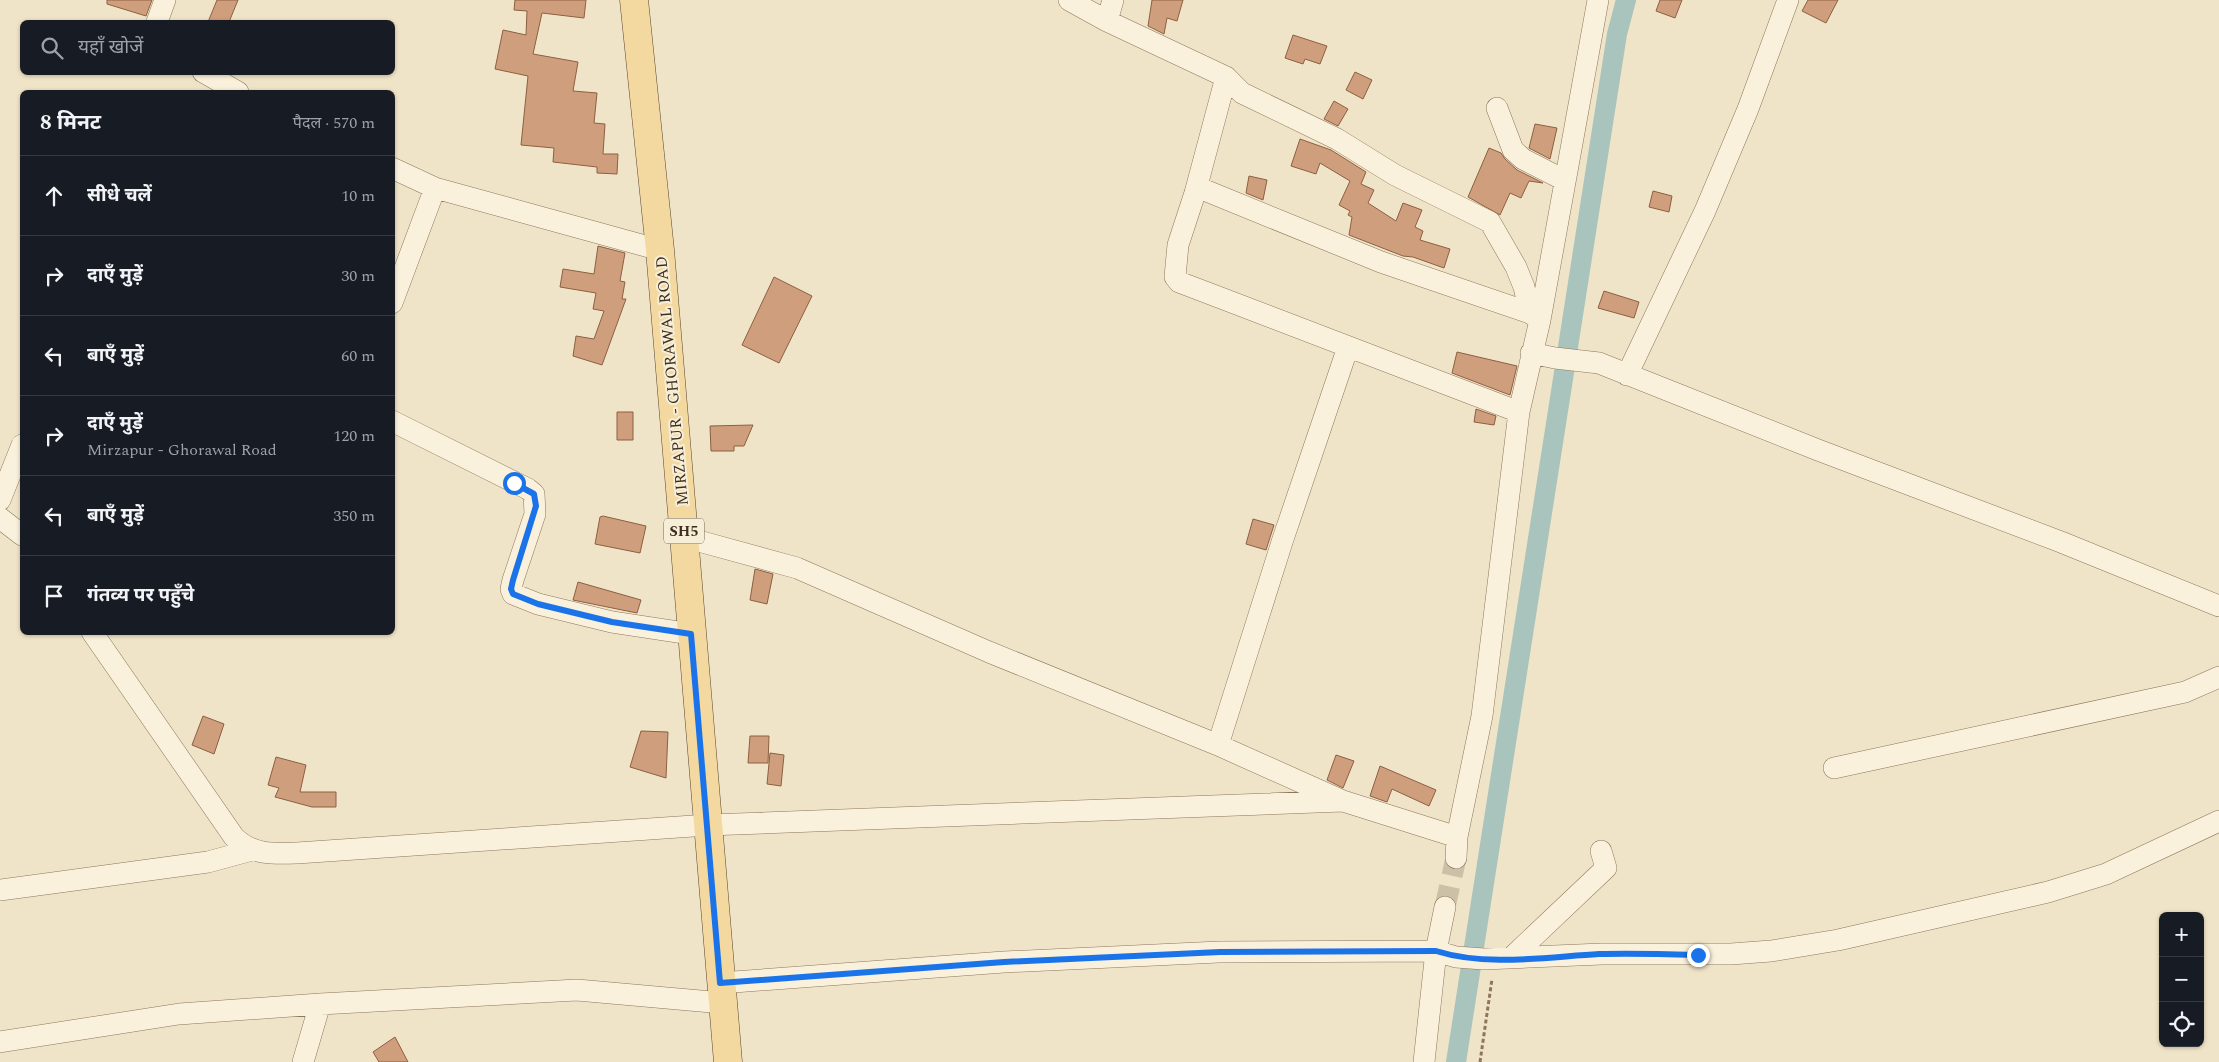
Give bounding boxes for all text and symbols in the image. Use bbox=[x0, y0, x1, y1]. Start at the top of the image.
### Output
search box bbox=[20, 20, 395, 75]
text: यहाँ खोजें bbox=[78, 33, 143, 62]
icon: search bbox=[38, 34, 66, 62]
text: 8 मिनट bbox=[40, 107, 101, 139]
text: पैदल · 570 m bbox=[293, 111, 375, 135]
text: सीधे चलें bbox=[87, 181, 152, 210]
icon: ahead bbox=[40, 182, 68, 210]
text: 10 m bbox=[341, 184, 375, 208]
street label: MIRZAPUR - GHORAWAL ROAD bbox=[649, 255, 695, 507]
text: दाएँ मुड़ें bbox=[87, 261, 143, 290]
icon: right bbox=[40, 262, 68, 290]
text: 30 m bbox=[341, 264, 375, 288]
text: बाएँ मुड़ें bbox=[87, 341, 144, 370]
icon: left bbox=[40, 342, 68, 370]
text: 60 m bbox=[341, 344, 375, 368]
text: दाएँ मुड़ें bbox=[87, 409, 143, 438]
icon: right bbox=[40, 422, 68, 450]
text: 120 m bbox=[333, 424, 375, 448]
text: Mirzapur - Ghorawal Road bbox=[87, 438, 277, 462]
route start bbox=[503, 472, 526, 495]
text: बाएँ मुड़ें bbox=[87, 501, 144, 530]
icon: left bbox=[40, 502, 68, 530]
text: 350 m bbox=[333, 504, 375, 528]
road number: SH5 bbox=[664, 518, 704, 544]
text: गंतव्य पर पहुँचे bbox=[87, 581, 194, 610]
icon: arrive bbox=[40, 582, 68, 610]
map controls bbox=[2159, 912, 2204, 1047]
button: + bbox=[2159, 912, 2204, 957]
route end bbox=[1687, 944, 1710, 967]
button: − bbox=[2159, 957, 2204, 1002]
button: locate bbox=[2159, 1002, 2204, 1047]

